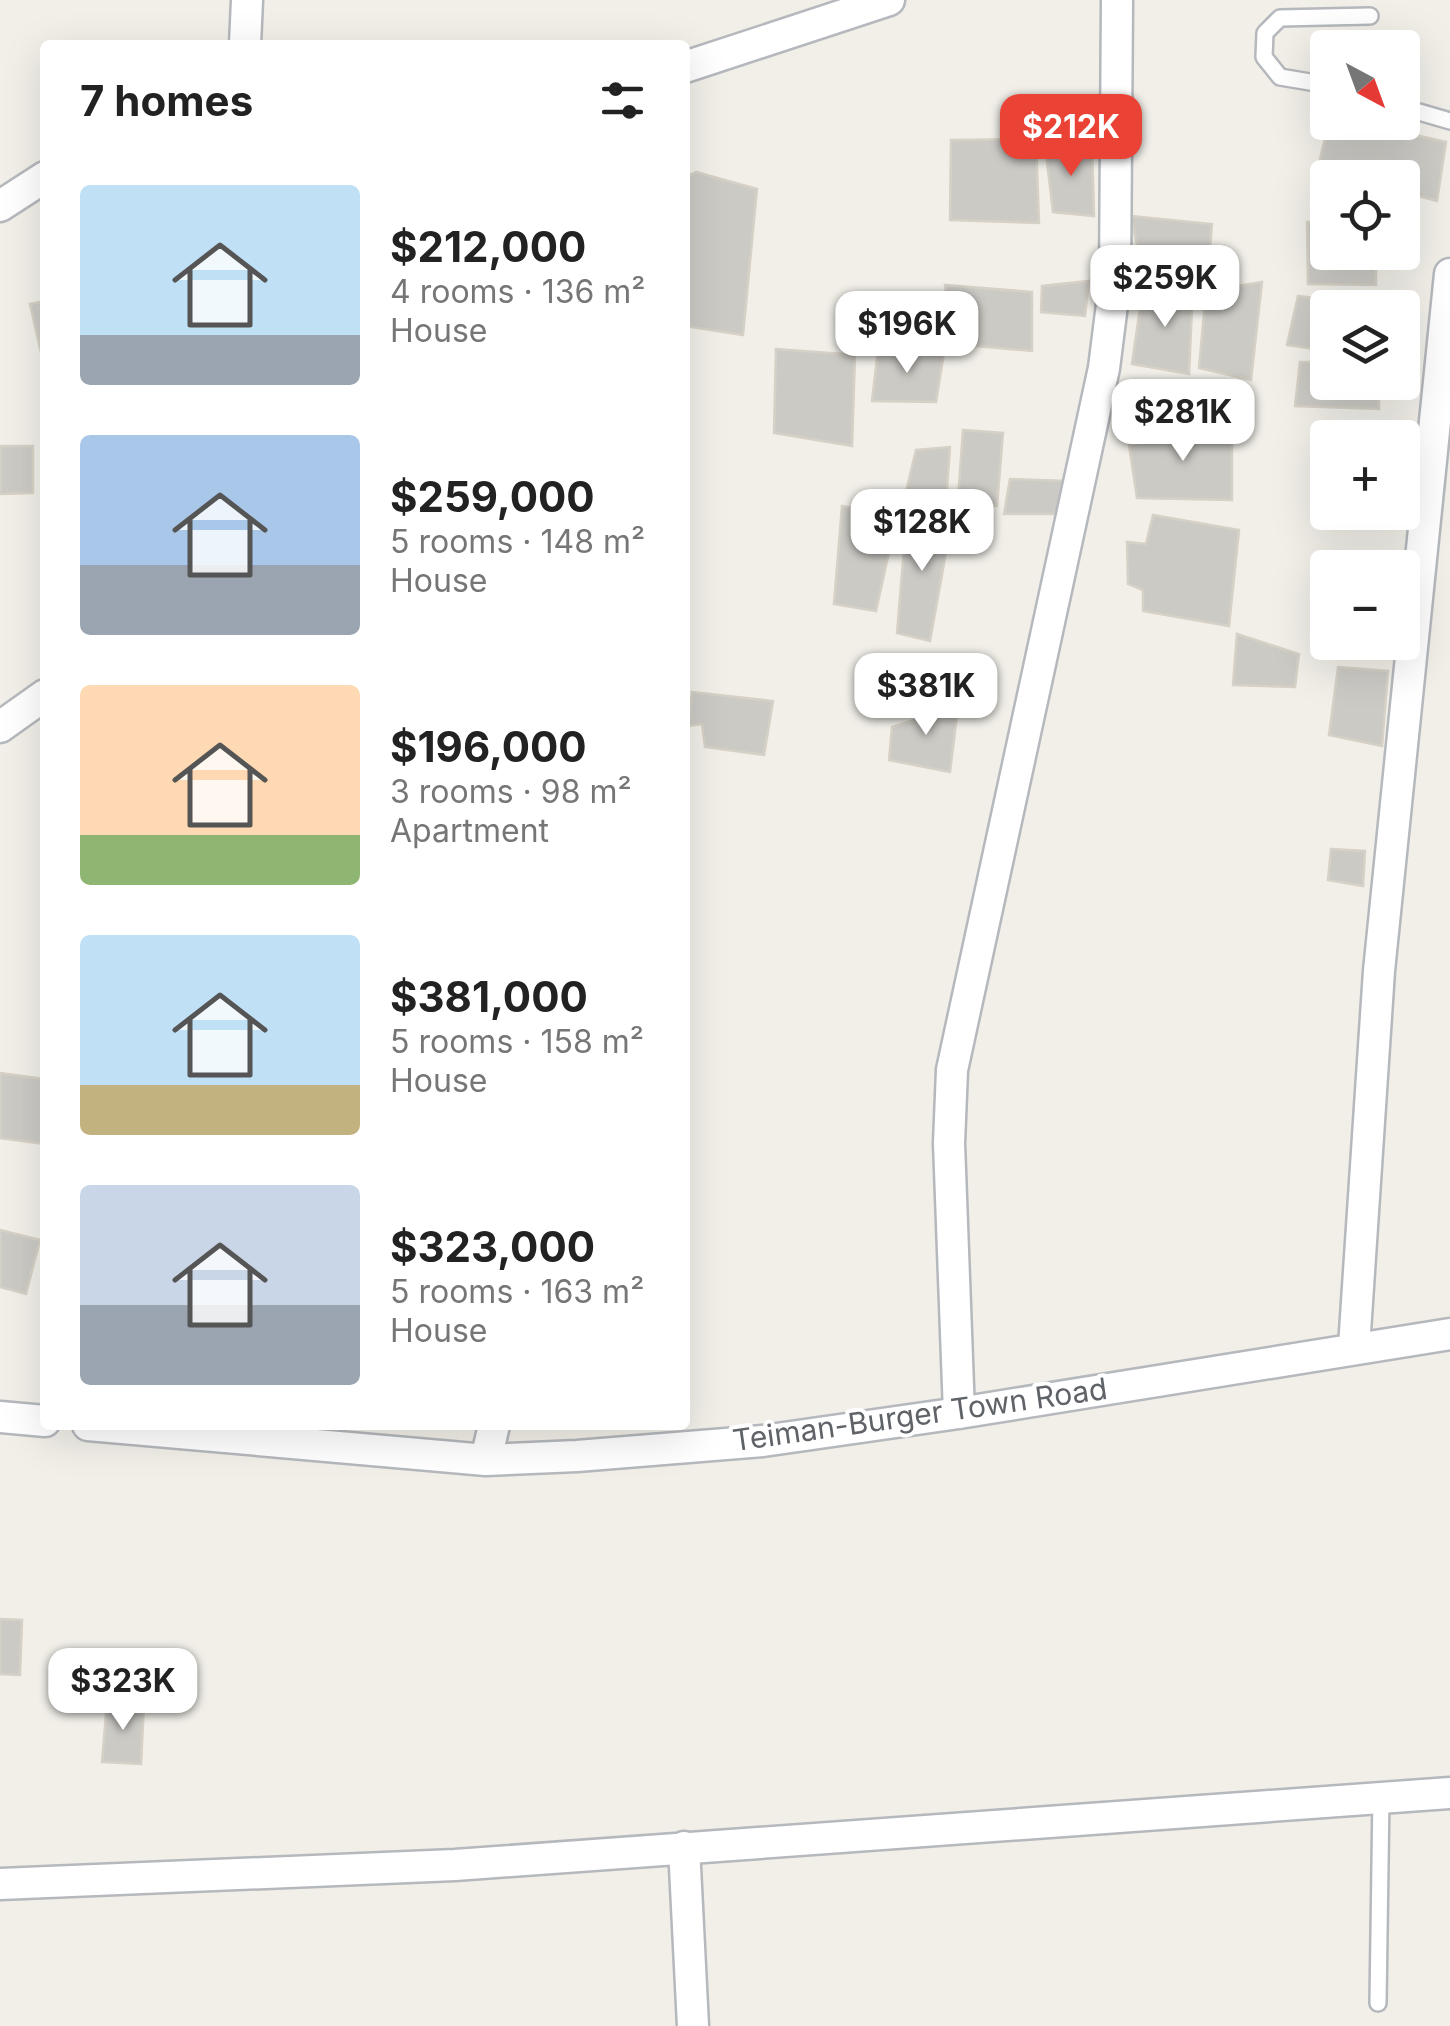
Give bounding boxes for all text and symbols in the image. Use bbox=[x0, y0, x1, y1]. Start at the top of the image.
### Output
north arrow bbox=[1310, 30, 1420, 140]
map controls bbox=[1310, 30, 1420, 660]
icon: filters bbox=[595, 73, 650, 128]
text: 7 homes bbox=[80, 75, 253, 126]
pin: $212K bbox=[1001, 94, 1141, 179]
text: $212K bbox=[1022, 107, 1120, 146]
button: locate bbox=[1310, 160, 1420, 270]
text: $212,000 bbox=[390, 221, 586, 272]
icon: home bbox=[160, 225, 280, 345]
pin: $259K bbox=[1095, 245, 1235, 330]
text: $259K bbox=[1112, 258, 1218, 297]
text: 4 rooms · 136 m² bbox=[390, 272, 646, 311]
button: layers bbox=[1310, 290, 1420, 400]
pin: $196K bbox=[837, 291, 977, 376]
text: $196K bbox=[857, 304, 957, 343]
text: House bbox=[390, 311, 487, 350]
pin: $281K bbox=[1113, 379, 1253, 464]
text: $281K bbox=[1134, 392, 1232, 431]
button: + bbox=[1310, 420, 1420, 530]
text: $259,000 bbox=[390, 471, 595, 522]
icon: home bbox=[160, 475, 280, 595]
pin: $128K bbox=[852, 489, 992, 574]
text: $128K bbox=[873, 502, 971, 541]
text: 5 rooms · 148 m² bbox=[390, 522, 645, 561]
button: − bbox=[1310, 550, 1420, 660]
text: House bbox=[390, 561, 487, 600]
pin: $381K bbox=[856, 653, 996, 738]
text: $381K bbox=[876, 666, 976, 705]
text: $196,000 bbox=[390, 721, 587, 772]
icon: home bbox=[160, 725, 280, 845]
text: 3 rooms · 98 m² bbox=[390, 772, 632, 811]
text: Apartment bbox=[390, 811, 549, 850]
text: $381,000 bbox=[390, 971, 588, 1022]
icon: home bbox=[160, 975, 280, 1095]
text: 5 rooms · 158 m² bbox=[390, 1022, 644, 1061]
text: House bbox=[390, 1061, 487, 1100]
text: $323,000 bbox=[390, 1221, 595, 1272]
icon: home bbox=[160, 1225, 280, 1345]
text: 5 rooms · 163 m² bbox=[390, 1272, 644, 1311]
text: House bbox=[390, 1311, 487, 1350]
street label: Teiman-Burger Town Road bbox=[730, 1370, 1109, 1458]
pin: $323K bbox=[53, 1648, 193, 1733]
text: $323K bbox=[70, 1661, 176, 1700]

